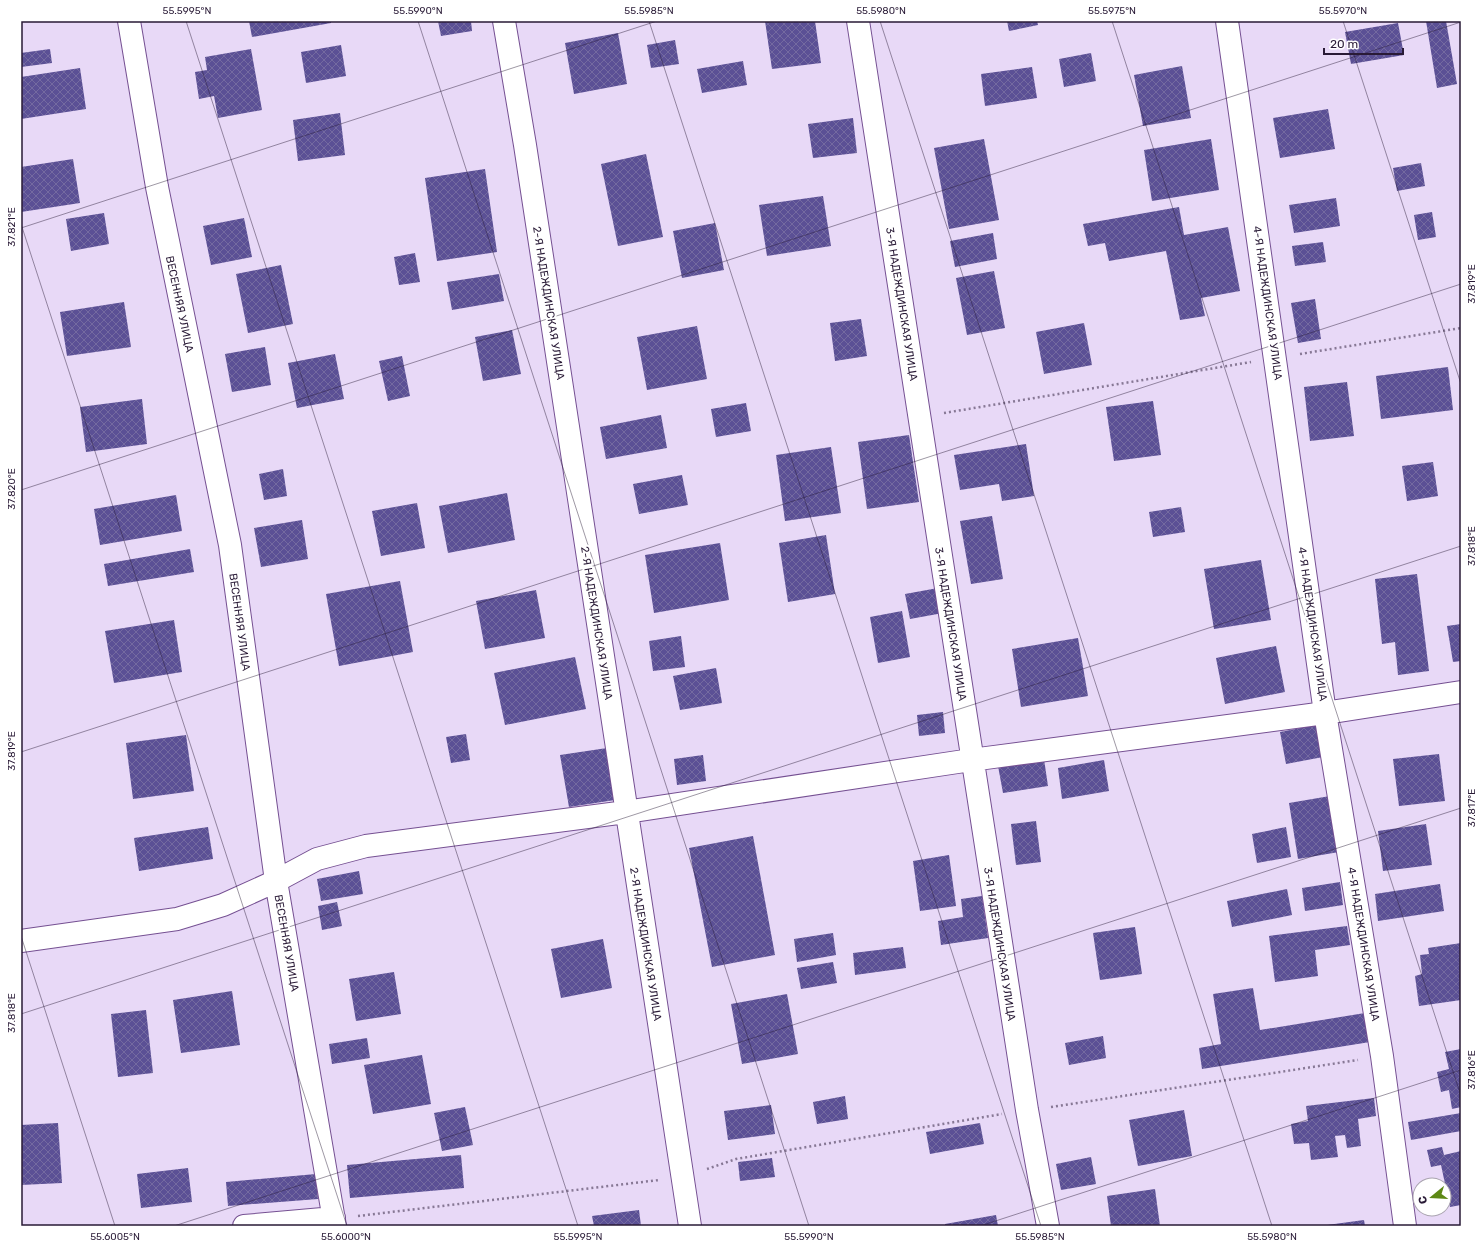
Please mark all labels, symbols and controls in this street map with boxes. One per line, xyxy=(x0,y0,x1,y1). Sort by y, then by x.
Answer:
text: 55.5995°N xyxy=(163,5,211,17)
text: 55.5990°N xyxy=(393,5,443,17)
text: 55.5985°N xyxy=(624,5,674,17)
text: 55.5980°N xyxy=(856,5,906,17)
text: 55.5975°N xyxy=(1088,5,1136,17)
text: 55.5970°N xyxy=(1319,5,1367,17)
scale bar xyxy=(1324,30,1403,56)
text: 20 m xyxy=(1330,37,1358,51)
text: 37.821°E xyxy=(6,207,18,247)
street label: 2-Я НАДЕЖДИНСКАЯ УЛИЦА xyxy=(530,225,567,381)
street label: 4-Я НАДЕЖДИНСКАЯ УЛИЦА xyxy=(1250,225,1285,382)
street label: 3-Я НАДЕЖДИНСКАЯ УЛИЦА xyxy=(883,226,920,382)
street label: ВЕСЕННЯЯ УЛИЦА xyxy=(163,255,196,354)
text: 37.819°E xyxy=(1466,264,1478,304)
text: 37.820°E xyxy=(6,468,18,510)
text: 37.818°E xyxy=(1466,526,1478,566)
street label: 2-Я НАДЕЖДИНСКАЯ УЛИЦА xyxy=(578,545,615,701)
street label: 3-Я НАДЕЖДИНСКАЯ УЛИЦА xyxy=(932,546,969,702)
street label: 4-Я НАДЕЖДИНСКАЯ УЛИЦА xyxy=(1295,546,1330,703)
street label: ВЕСЕННЯЯ УЛИЦА xyxy=(226,572,253,672)
text: 37.819°E xyxy=(6,731,18,771)
text: 37.817°E xyxy=(1466,789,1478,827)
street label: 2-Я НАДЕЖДИНСКАЯ УЛИЦА xyxy=(627,866,664,1022)
street label: 3-Я НАДЕЖДИНСКАЯ УЛИЦА xyxy=(981,866,1018,1022)
street label: 4-Я НАДЕЖДИНСКАЯ УЛИЦА xyxy=(1345,866,1382,1023)
street label: ВЕСЕННЯЯ УЛИЦА xyxy=(272,894,302,993)
text: 37.818°E xyxy=(6,993,18,1033)
text: 37.816°E xyxy=(1466,1050,1478,1090)
north arrow xyxy=(1412,1177,1452,1217)
text: С xyxy=(1416,1194,1430,1206)
text: 55.6005°N xyxy=(90,1231,140,1243)
text: 55.6000°N xyxy=(321,1231,371,1243)
text: 55.5995°N xyxy=(554,1231,602,1243)
text: 55.5990°N xyxy=(784,1231,834,1243)
text: 55.5985°N xyxy=(1015,1231,1065,1243)
text: 55.5980°N xyxy=(1247,1231,1297,1243)

